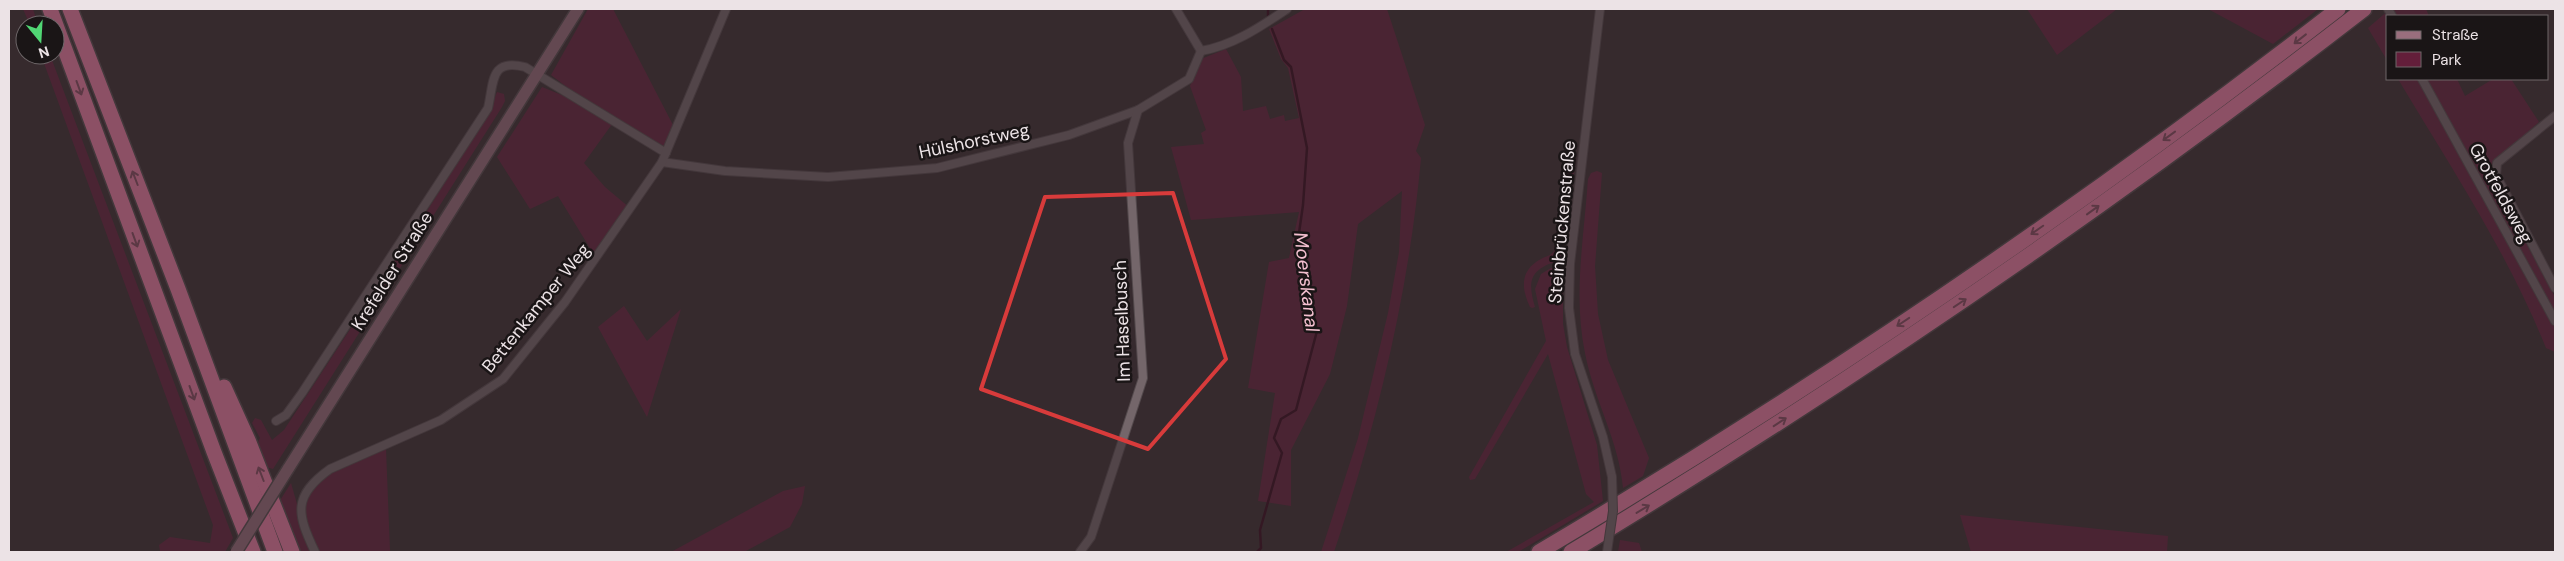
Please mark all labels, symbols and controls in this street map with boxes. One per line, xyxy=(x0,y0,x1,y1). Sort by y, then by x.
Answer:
north arrow xyxy=(15,15,65,65)
legend xyxy=(2386,15,2549,80)
text: Straße xyxy=(2432,25,2479,45)
one-way arrow xyxy=(2294,33,2307,44)
text: N xyxy=(36,42,52,63)
text: Park xyxy=(2432,50,2462,70)
one-way arrow xyxy=(75,80,84,95)
street label: Hülshorstweg xyxy=(916,118,1032,164)
one-way arrow xyxy=(2162,131,2176,141)
street label: Steinbrückenstraße xyxy=(1543,139,1581,305)
street label: Grotfeldsweg xyxy=(2464,139,2538,247)
one-way arrow xyxy=(130,171,140,186)
one-way arrow xyxy=(2085,205,2099,215)
street label: Krefelder Straße xyxy=(346,207,438,335)
one-way arrow xyxy=(2030,225,2044,235)
water label: Moerskanal xyxy=(1288,231,1325,334)
one-way arrow xyxy=(132,233,141,248)
street label: Bettenkamper Weg xyxy=(476,238,596,378)
street label: Im Haselbusch xyxy=(1108,260,1136,382)
one-way arrow xyxy=(1952,298,1966,308)
one-way arrow xyxy=(1896,317,1910,327)
one-way arrow xyxy=(188,385,197,400)
one-way arrow xyxy=(1773,417,1787,427)
one-way arrow xyxy=(256,467,266,482)
one-way arrow xyxy=(1635,503,1649,513)

